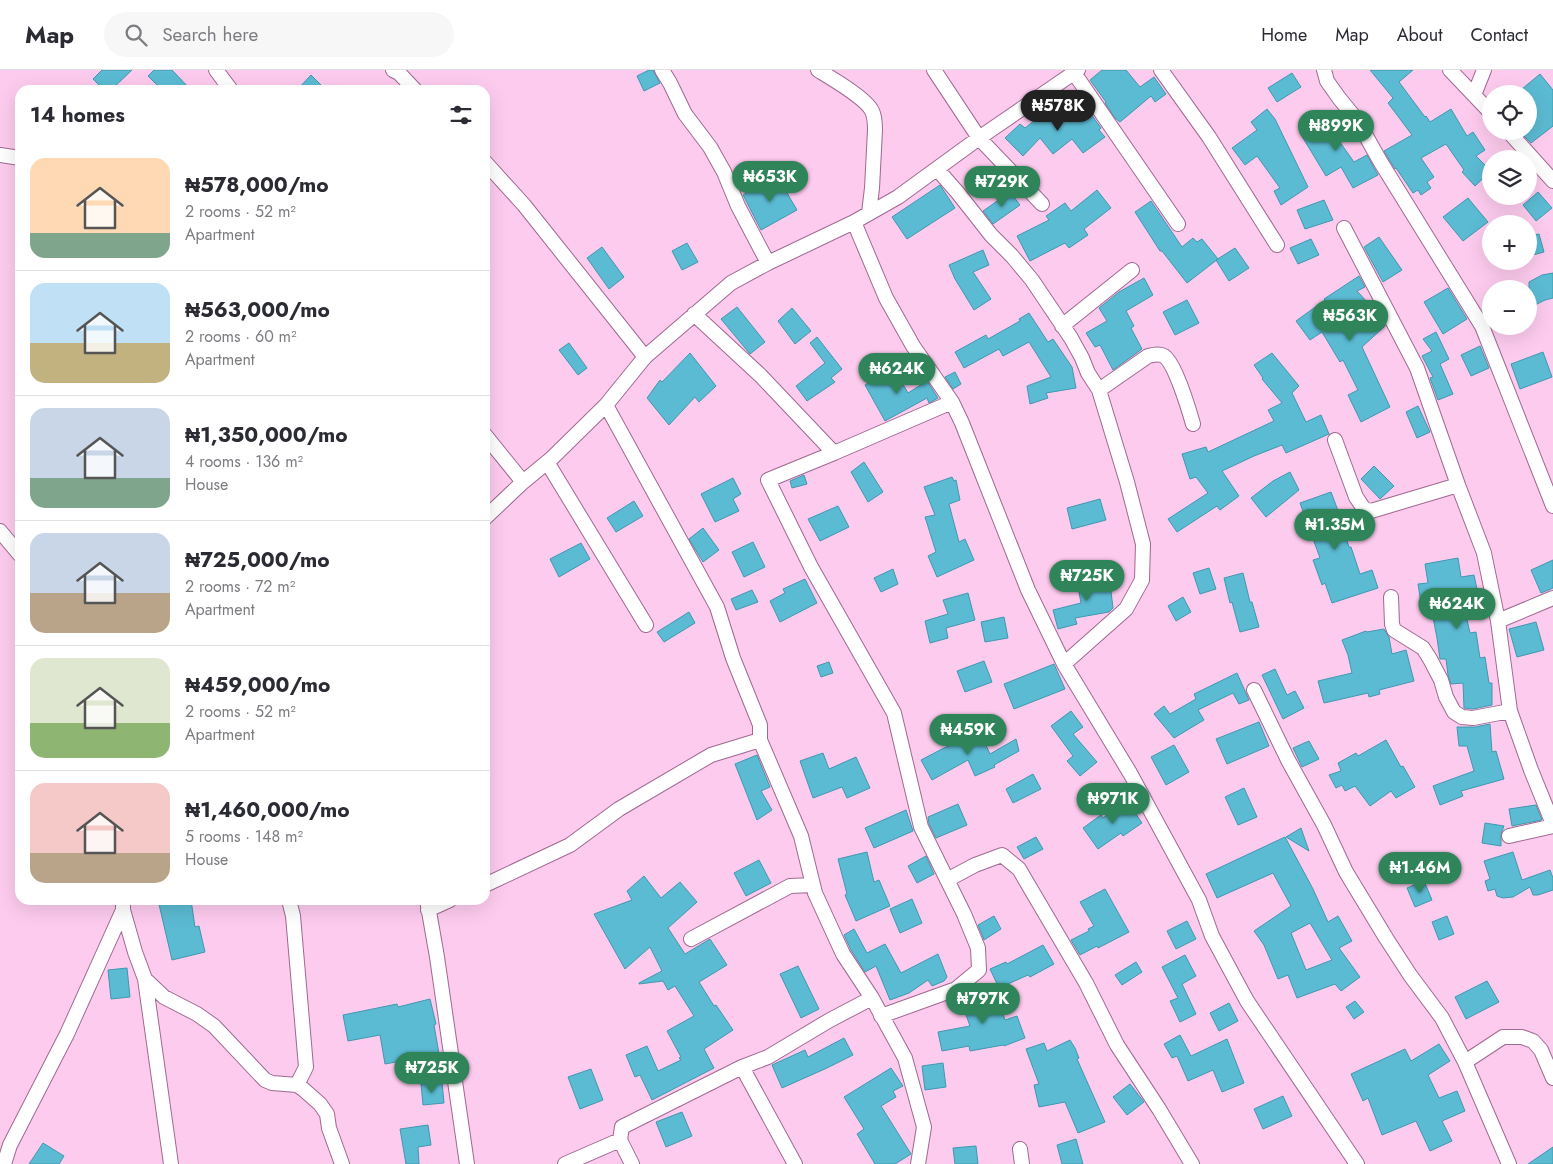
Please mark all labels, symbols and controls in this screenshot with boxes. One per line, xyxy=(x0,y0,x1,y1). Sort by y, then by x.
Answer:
search box xyxy=(104,12,454,57)
text: Map xyxy=(25,17,74,52)
icon: search xyxy=(122,21,150,49)
text: Search here xyxy=(162,21,258,48)
text: Home xyxy=(1261,22,1307,48)
text: Map xyxy=(1335,22,1369,48)
text: About xyxy=(1397,22,1442,48)
text: Contact xyxy=(1470,22,1528,48)
map controls xyxy=(1482,85,1537,335)
button: locate xyxy=(1482,85,1537,140)
pin: ₦578K xyxy=(1023,90,1093,132)
text: ₦578K xyxy=(1032,94,1084,117)
text: 14 homes xyxy=(30,100,125,130)
icon: filters xyxy=(447,101,475,129)
pin: ₦899K xyxy=(1301,109,1371,152)
text: ₦899K xyxy=(1309,114,1363,137)
button: layers xyxy=(1482,150,1537,205)
pin: ₦653K xyxy=(735,160,805,203)
text: ₦653K xyxy=(743,165,797,188)
pin: ₦729K xyxy=(967,166,1037,208)
text: ₦578,000/mo xyxy=(185,170,329,200)
text: ₦729K xyxy=(975,170,1029,193)
icon: home xyxy=(70,178,130,238)
text: 2 rooms · 52 m² xyxy=(185,200,296,223)
button: + xyxy=(1482,215,1537,270)
text: Apartment xyxy=(185,223,255,246)
button: − xyxy=(1482,280,1537,335)
text: ₦563,000/mo xyxy=(185,295,330,325)
pin: ₦563K xyxy=(1315,300,1385,342)
icon: home xyxy=(70,303,130,363)
text: ₦563K xyxy=(1323,304,1377,327)
text: 2 rooms · 60 m² xyxy=(185,325,297,348)
text: Apartment xyxy=(185,348,255,371)
pin: ₦624K xyxy=(862,352,932,395)
text: ₦624K xyxy=(869,357,925,380)
text: ₦1,350,000/mo xyxy=(185,420,348,450)
icon: home xyxy=(70,428,130,488)
text: 4 rooms · 136 m² xyxy=(185,450,303,473)
text: House xyxy=(185,473,228,496)
pin: ₦1.35M xyxy=(1294,508,1376,551)
text: ₦1.35M xyxy=(1305,513,1365,536)
text: ₦725,000/mo xyxy=(185,545,330,575)
icon: home xyxy=(70,553,130,613)
pin: ₦725K xyxy=(1052,560,1122,602)
text: ₦725K xyxy=(1060,564,1114,587)
text: 2 rooms · 72 m² xyxy=(185,575,295,598)
pin: ₦624K xyxy=(1422,588,1492,630)
text: ₦624K xyxy=(1429,592,1485,615)
text: Apartment xyxy=(185,598,255,621)
text: ₦459,000/mo xyxy=(185,670,330,700)
icon: home xyxy=(70,678,130,738)
text: 2 rooms · 52 m² xyxy=(185,700,296,723)
pin: ₦459K xyxy=(933,714,1003,756)
text: ₦459K xyxy=(941,718,995,741)
text: Apartment xyxy=(185,723,255,746)
pin: ₦971K xyxy=(1078,782,1148,825)
text: ₦971K xyxy=(1088,787,1138,810)
text: ₦1,460,000/mo xyxy=(185,795,350,825)
icon: home xyxy=(70,803,130,863)
text: 5 rooms · 148 m² xyxy=(185,825,303,848)
text: House xyxy=(185,848,228,871)
pin: ₦1.46M xyxy=(1379,852,1461,894)
text: ₦1.46M xyxy=(1390,856,1450,879)
pin: ₦797K xyxy=(948,982,1018,1025)
text: ₦797K xyxy=(957,987,1009,1010)
pin: ₦725K xyxy=(397,1052,467,1094)
text: ₦725K xyxy=(405,1056,459,1079)

